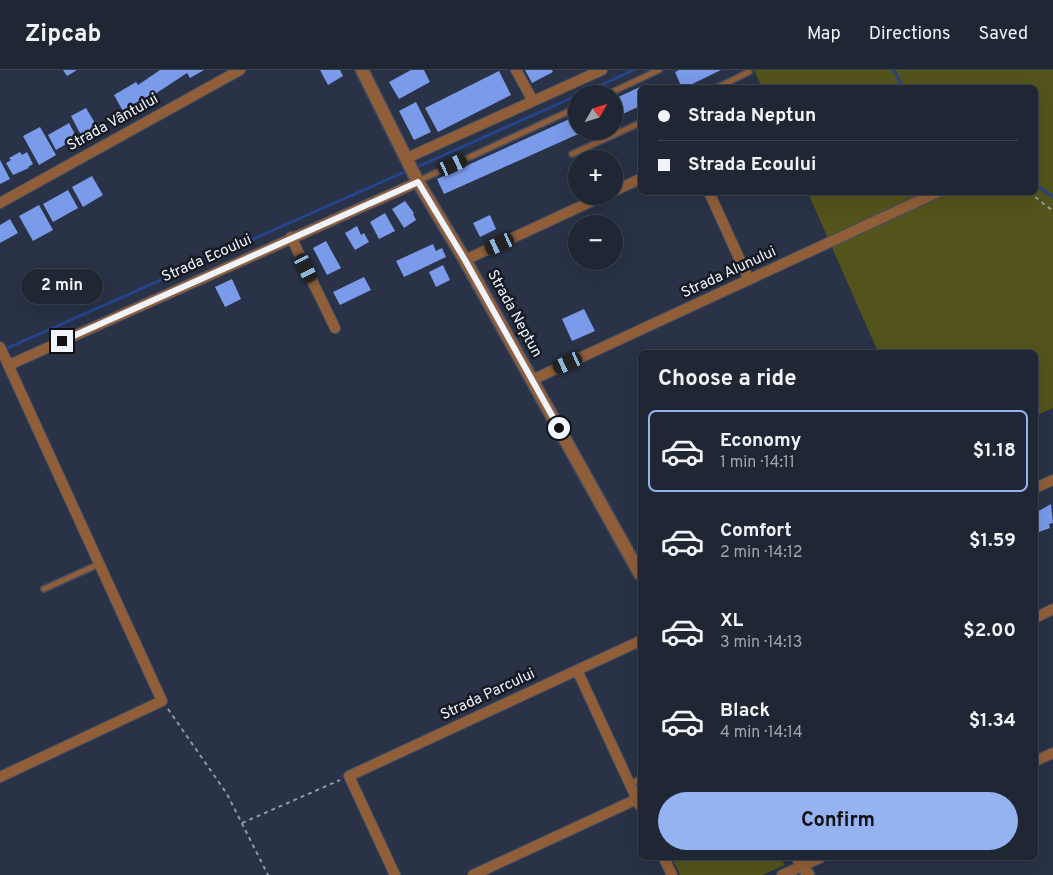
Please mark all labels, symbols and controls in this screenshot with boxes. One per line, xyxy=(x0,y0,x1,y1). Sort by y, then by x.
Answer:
text: Zipcab xyxy=(25,20,101,50)
text: Map xyxy=(807,23,841,46)
text: Directions xyxy=(869,23,951,46)
text: Saved xyxy=(979,23,1028,46)
north arrow xyxy=(568,85,622,140)
map controls xyxy=(568,85,623,270)
street label: Strada Vântului xyxy=(64,90,162,156)
text: Strada Neptun xyxy=(688,104,816,128)
button: + xyxy=(568,150,623,205)
car xyxy=(436,152,469,178)
text: Strada Ecoului xyxy=(688,153,816,177)
button: − xyxy=(568,215,623,270)
street label: Strada Ecoului xyxy=(159,231,255,287)
car xyxy=(483,231,516,257)
street label: Strada Alunului xyxy=(679,243,779,303)
car xyxy=(292,251,319,285)
street label: Strada Neptun xyxy=(482,267,546,361)
callout: 2 min xyxy=(21,268,103,304)
text: 2 min xyxy=(41,276,83,296)
route end xyxy=(51,330,73,352)
car xyxy=(551,350,584,376)
text: Choose a ride xyxy=(658,366,796,393)
route start xyxy=(548,417,570,439)
icon: car xyxy=(660,429,705,474)
text: Economy xyxy=(720,429,801,453)
text: $1.18 xyxy=(973,439,1016,463)
text: 1 min · 14:11 xyxy=(720,453,795,473)
icon: car xyxy=(660,519,705,564)
text: Comfort xyxy=(720,519,792,543)
text: $1.59 xyxy=(969,529,1016,553)
text: 2 min · 14:12 xyxy=(720,543,803,563)
icon: car xyxy=(660,609,705,654)
text: XL xyxy=(720,609,743,633)
text: $2.00 xyxy=(963,619,1016,643)
text: 3 min · 14:13 xyxy=(720,633,802,653)
street label: Strada Parcului xyxy=(438,665,538,725)
icon: car xyxy=(660,699,705,744)
text: Black xyxy=(720,699,770,723)
text: $1.34 xyxy=(969,709,1016,733)
text: 4 min · 14:14 xyxy=(720,723,803,743)
button: Confirm xyxy=(658,792,1018,850)

